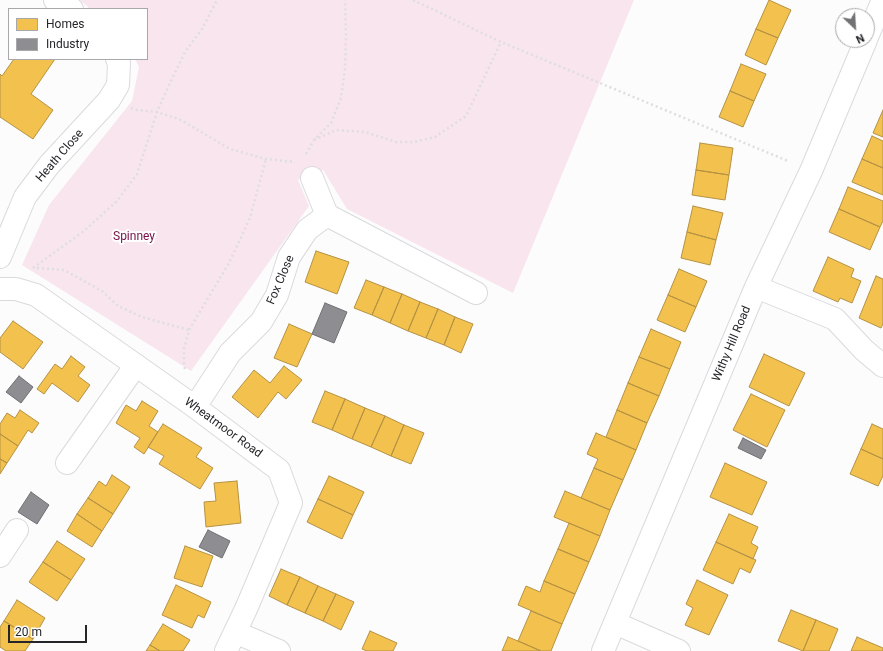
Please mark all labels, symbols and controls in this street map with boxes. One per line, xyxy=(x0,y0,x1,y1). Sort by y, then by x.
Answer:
legend xyxy=(8,8,148,60)
north arrow xyxy=(835,8,875,48)
text: Homes xyxy=(46,17,84,31)
text: N xyxy=(854,31,866,46)
text: Industry xyxy=(46,37,89,51)
street label: Heath Close xyxy=(33,127,87,185)
park label: Spinney xyxy=(113,230,155,244)
street label: Fox Close xyxy=(264,253,298,307)
street label: Withy Hill Road xyxy=(710,304,754,384)
street label: Wheatmoor Road xyxy=(181,395,265,461)
scale bar xyxy=(10,617,89,643)
text: 20 m xyxy=(15,625,42,639)

